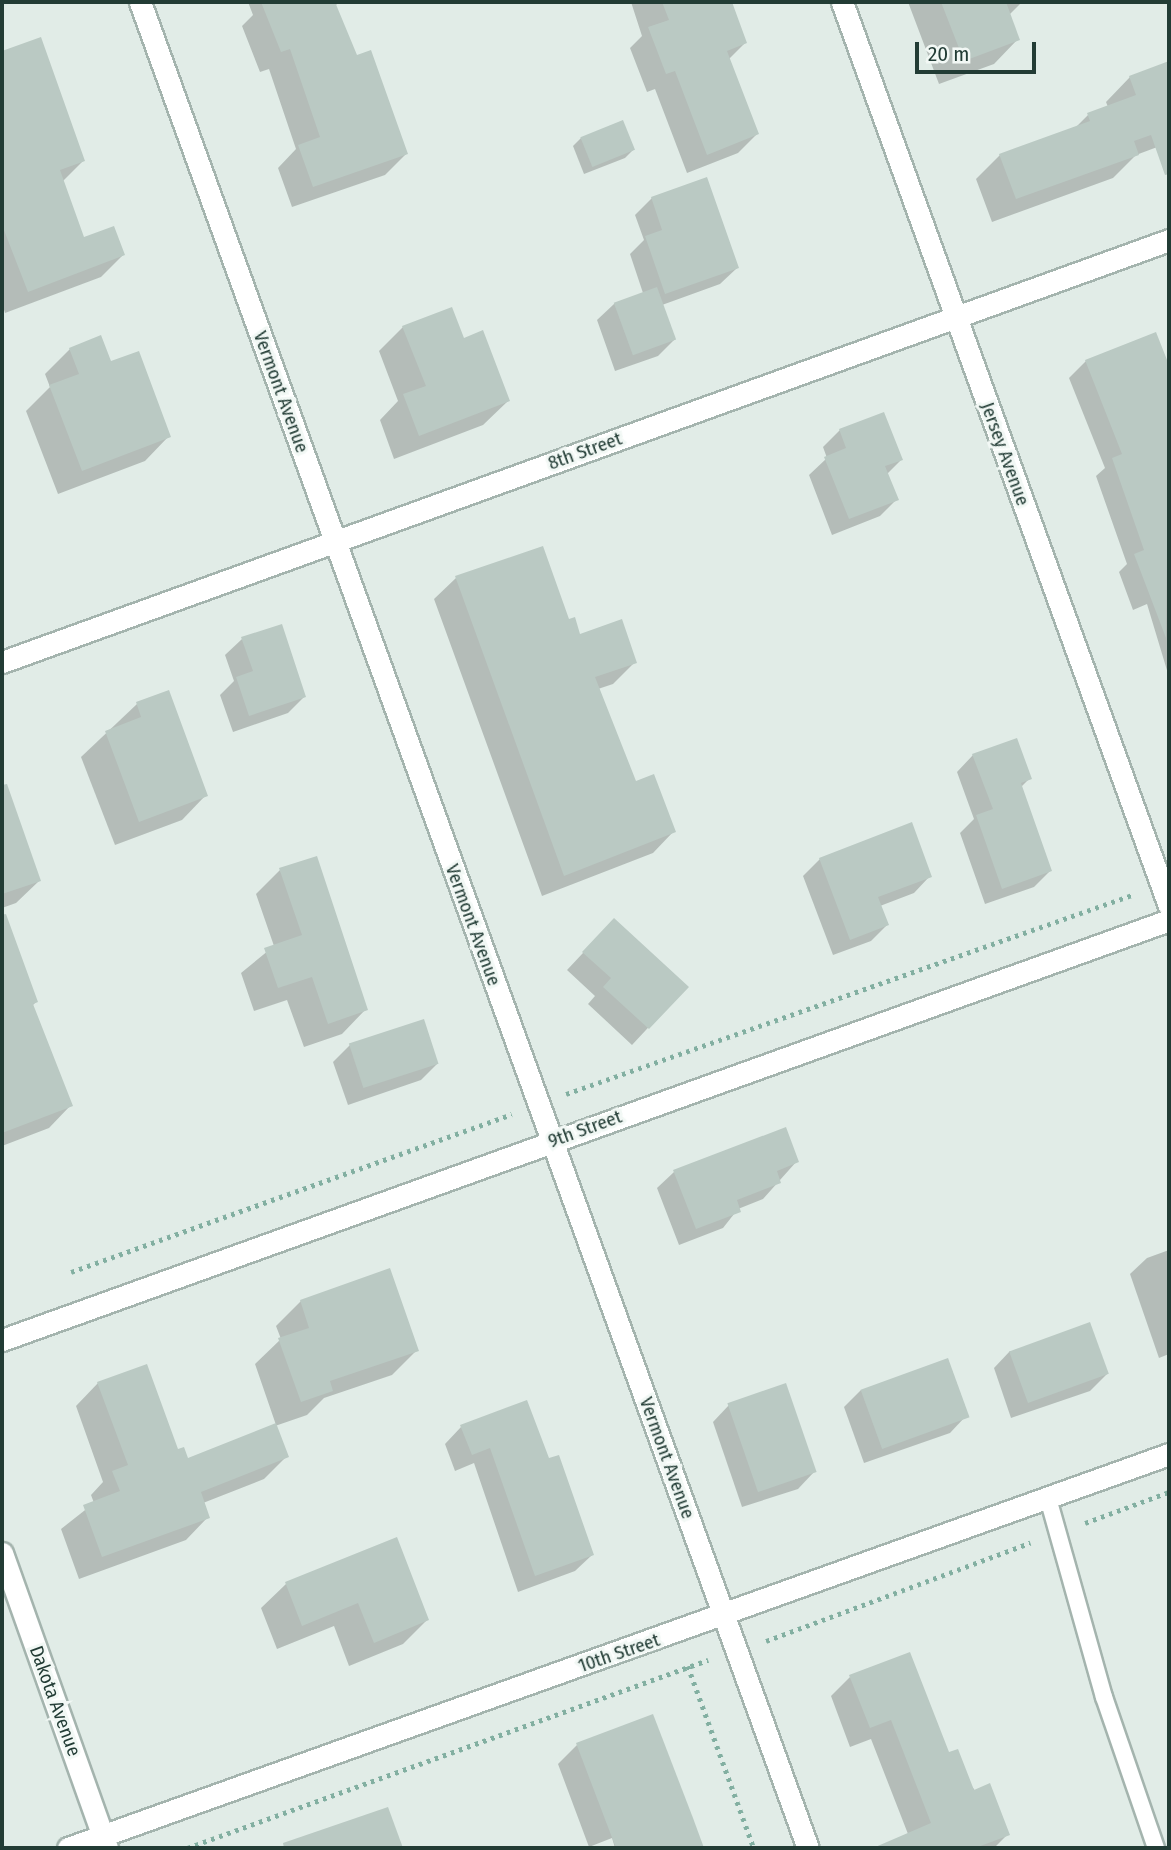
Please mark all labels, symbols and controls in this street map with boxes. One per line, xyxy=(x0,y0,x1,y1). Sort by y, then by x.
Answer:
scale bar xyxy=(919,28,1040,72)
text: 20 m xyxy=(928,41,969,67)
street label: Vermont Avenue xyxy=(248,328,314,456)
street label: Jersey Avenue xyxy=(976,399,1034,509)
street label: 8th Street xyxy=(545,427,625,475)
street label: Vermont Avenue xyxy=(440,861,506,989)
street label: 9th Street xyxy=(545,1105,625,1153)
street label: Vermont Avenue xyxy=(634,1394,700,1522)
street label: 10th Street xyxy=(575,1628,663,1678)
street label: Dakota Avenue xyxy=(24,1643,86,1759)

